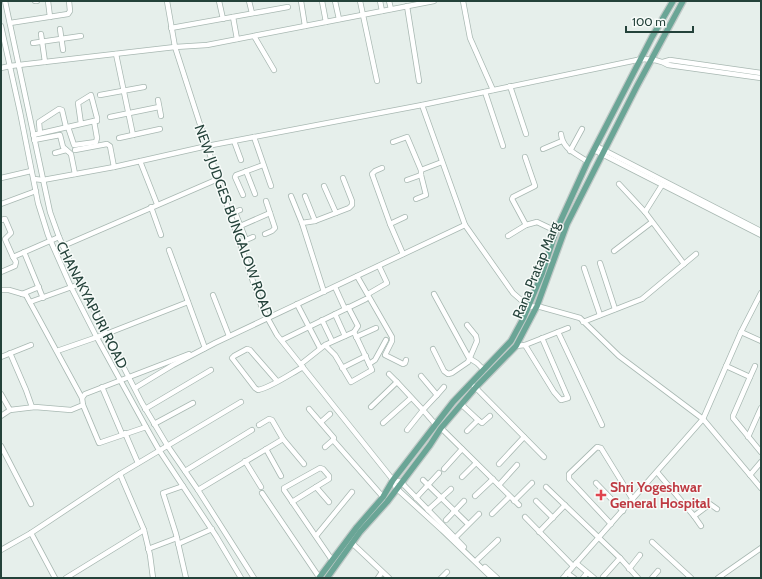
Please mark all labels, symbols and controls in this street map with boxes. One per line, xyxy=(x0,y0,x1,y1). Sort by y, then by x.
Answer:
scale bar xyxy=(626,8,693,34)
text: 100 m xyxy=(632,14,666,29)
street label: NEW JUDGES BUNGALOW ROAD xyxy=(191,122,277,320)
street label: Rana Pratap Marg xyxy=(508,218,564,321)
street label: CHANAKYAPURI ROAD xyxy=(52,238,132,372)
place label: Shri Yogeshwar General Hospital xyxy=(610,478,711,512)
marker: Shri Yogeshwar General Hospital xyxy=(595,489,607,501)

